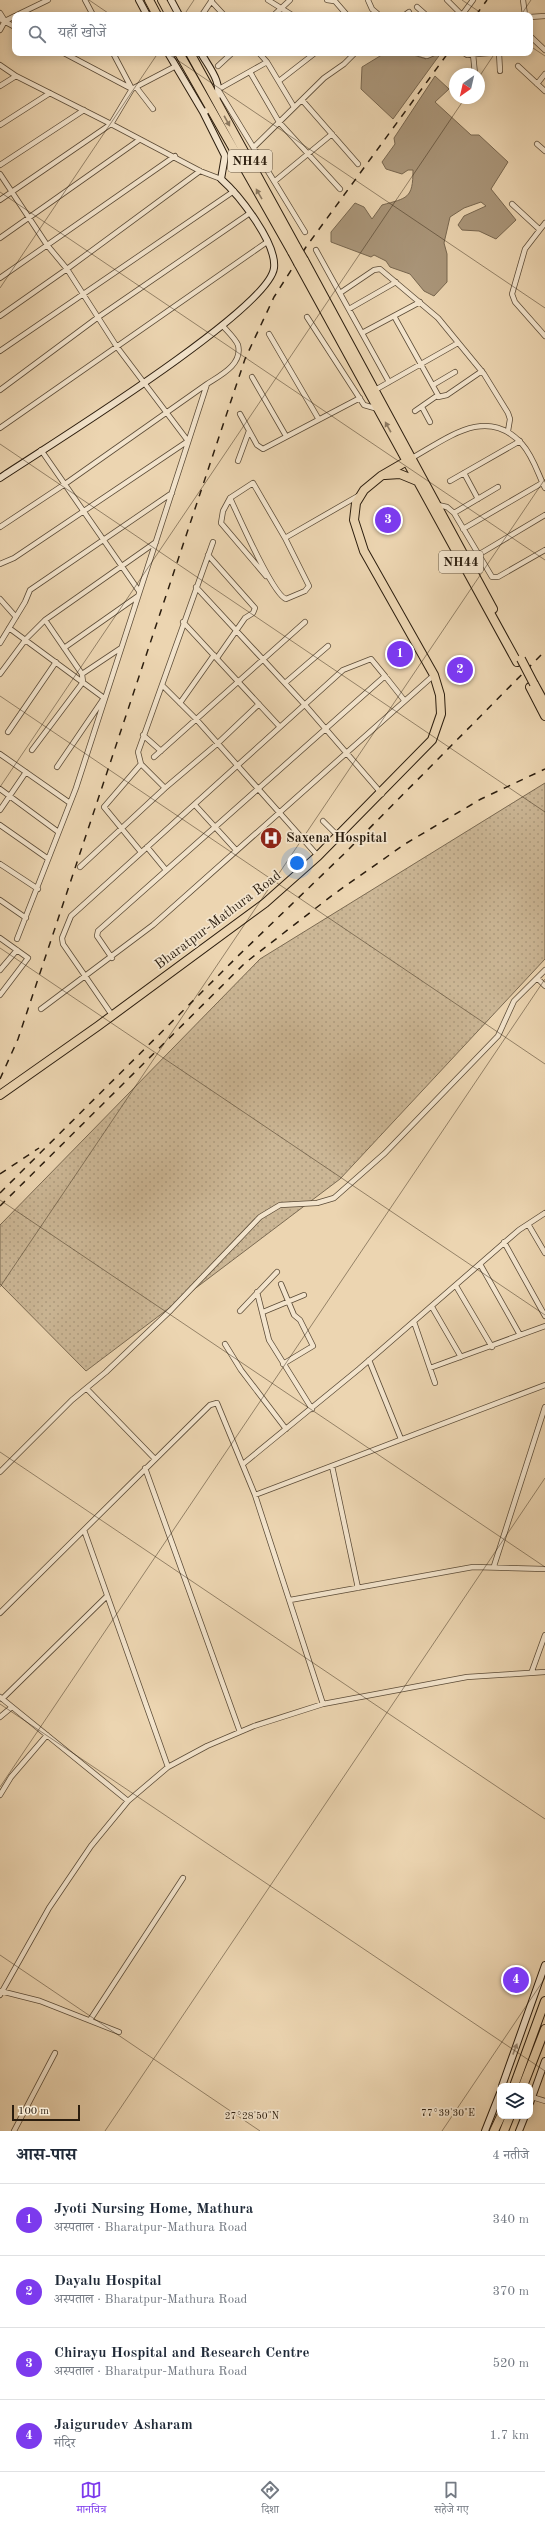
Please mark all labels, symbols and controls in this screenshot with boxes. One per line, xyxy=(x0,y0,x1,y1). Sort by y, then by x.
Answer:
search box xyxy=(12,12,533,56)
icon: search xyxy=(26,23,48,45)
text: यहाँ खोजें xyxy=(58,26,106,41)
north arrow xyxy=(449,68,485,104)
one-way arrow xyxy=(224,115,231,127)
road number: NH44 xyxy=(228,150,272,172)
one-way arrow xyxy=(256,188,263,200)
one-way arrow xyxy=(384,422,391,433)
pin: 3 xyxy=(375,505,401,535)
road number: NH44 xyxy=(439,551,483,573)
pin: 1 xyxy=(387,639,413,669)
pin: 2 xyxy=(447,655,473,685)
hospital icon: Saxena Hospital xyxy=(258,825,284,851)
place label: Saxena Hospital xyxy=(286,831,387,845)
your location xyxy=(287,853,307,873)
street label: Bharatpur-Mathura Road xyxy=(152,868,284,972)
pin: 4 xyxy=(503,1965,529,1995)
one-way arrow xyxy=(513,2043,519,2055)
map controls xyxy=(497,2083,533,2119)
button: layers xyxy=(497,2083,533,2119)
scale bar xyxy=(12,2103,80,2122)
text: 100 m xyxy=(18,2106,49,2117)
text: 77°39'30"E xyxy=(421,2108,475,2118)
text: 27°28'50"N xyxy=(225,2111,280,2121)
text: आस-पास xyxy=(16,2147,76,2164)
text: 4 नतीजे xyxy=(492,2149,529,2162)
text: Jyoti Nursing Home, Mathura xyxy=(54,2202,253,2217)
text: 1 xyxy=(25,2213,33,2226)
text: 340 m xyxy=(492,2213,529,2226)
text: अस्पताल · Bharatpur-Mathura Road xyxy=(54,2221,247,2234)
text: Dayalu Hospital xyxy=(54,2274,162,2289)
text: 2 xyxy=(25,2285,33,2298)
text: 370 m xyxy=(492,2285,529,2298)
text: अस्पताल · Bharatpur-Mathura Road xyxy=(54,2293,247,2306)
text: Chirayu Hospital and Research Centre xyxy=(54,2346,310,2361)
text: 3 xyxy=(25,2357,33,2370)
text: 520 m xyxy=(492,2357,529,2370)
text: अस्पताल · Bharatpur-Mathura Road xyxy=(54,2365,247,2378)
text: Jaigurudev Asharam xyxy=(54,2418,193,2433)
text: 4 xyxy=(25,2429,33,2442)
text: 1.7 km xyxy=(490,2429,529,2442)
text: मंदिर xyxy=(54,2437,75,2450)
tab: मानचित्र xyxy=(76,2479,106,2520)
tab: दिशा xyxy=(259,2479,281,2520)
tab: सहेजे गए xyxy=(434,2479,469,2520)

